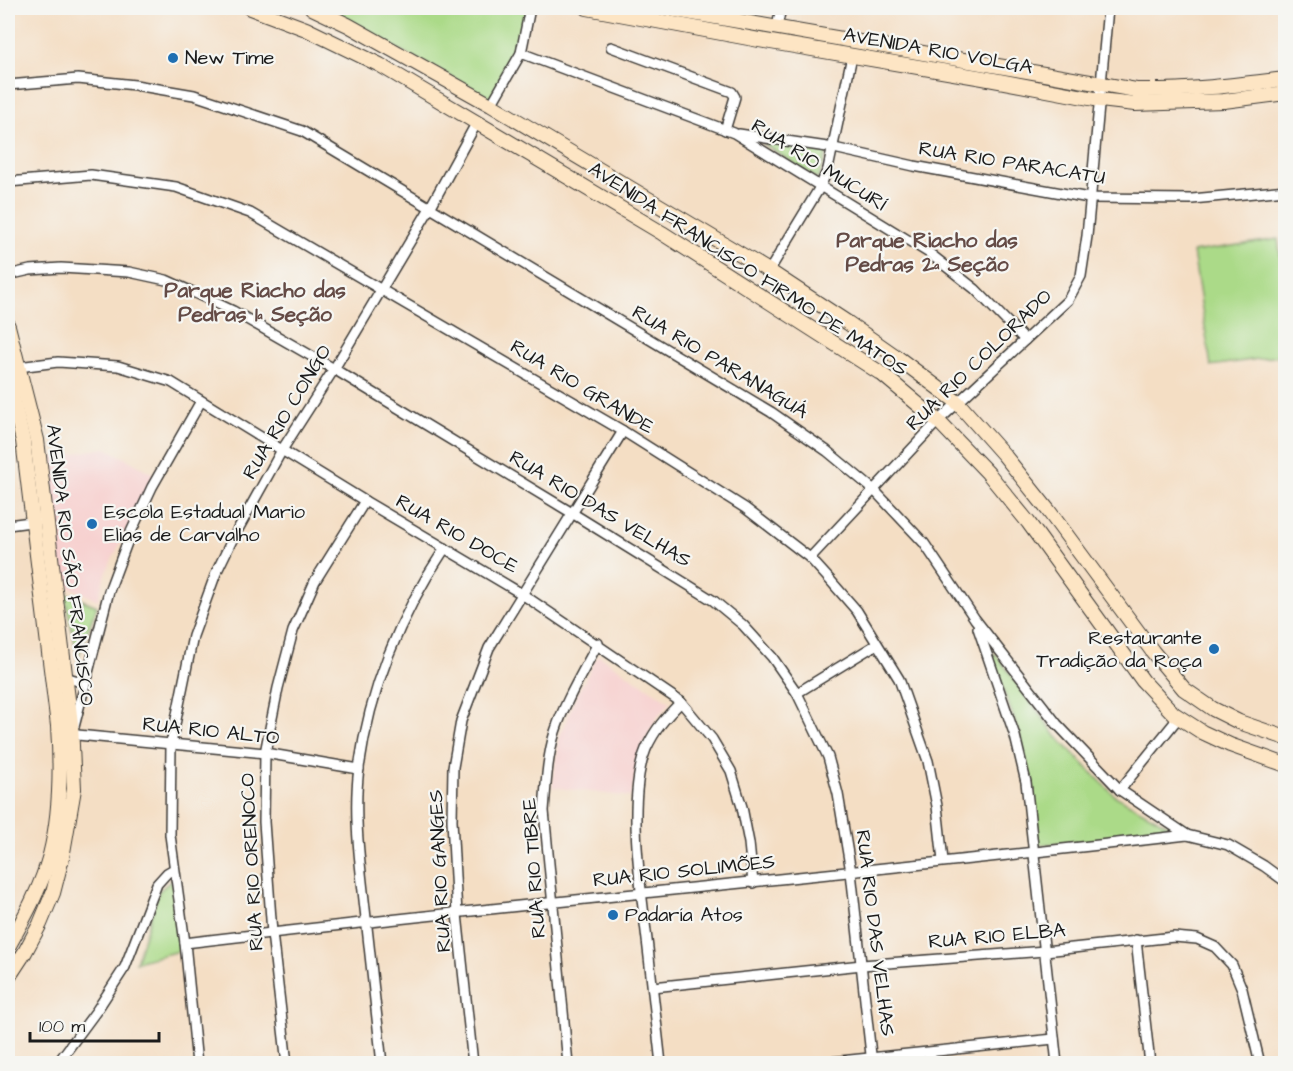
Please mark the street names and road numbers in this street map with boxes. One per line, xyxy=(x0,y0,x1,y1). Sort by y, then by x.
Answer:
street label: AVENIDA RIO VOLGA xyxy=(841,21,1035,81)
street label: RUA RIO MUCURÍ xyxy=(746,112,892,218)
street label: RUA RIO PARACATU xyxy=(917,134,1107,192)
street label: AVENIDA FRANCISCO FIRMO DE MATOS xyxy=(583,155,913,383)
street label: RUA RIO COLORADO xyxy=(900,283,1058,437)
street label: RUA RIO PARANAGUÁ xyxy=(627,298,813,426)
street label: RUA RIO GRANDE xyxy=(505,333,659,441)
street label: RUA RIO CONGO xyxy=(236,339,338,485)
street label: AVENIDA RIO SÃO FRANCISCO xyxy=(39,423,101,707)
street label: RUA RIO DAS VELHAS xyxy=(504,444,696,575)
street label: RUA RIO DOCE xyxy=(391,488,524,581)
street label: RUA RIO ALTO xyxy=(141,710,281,752)
street label: RUA RIO ORENOCO xyxy=(233,772,271,952)
street label: RUA RIO GANGES xyxy=(422,789,458,953)
street label: RUA RIO TIBRE xyxy=(515,797,553,939)
street label: RUA RIO DAS VELHAS xyxy=(848,828,902,1038)
street label: RUA RIO SOLIMÕES xyxy=(592,848,776,894)
street label: RUA RIO ELBA xyxy=(927,916,1067,956)

